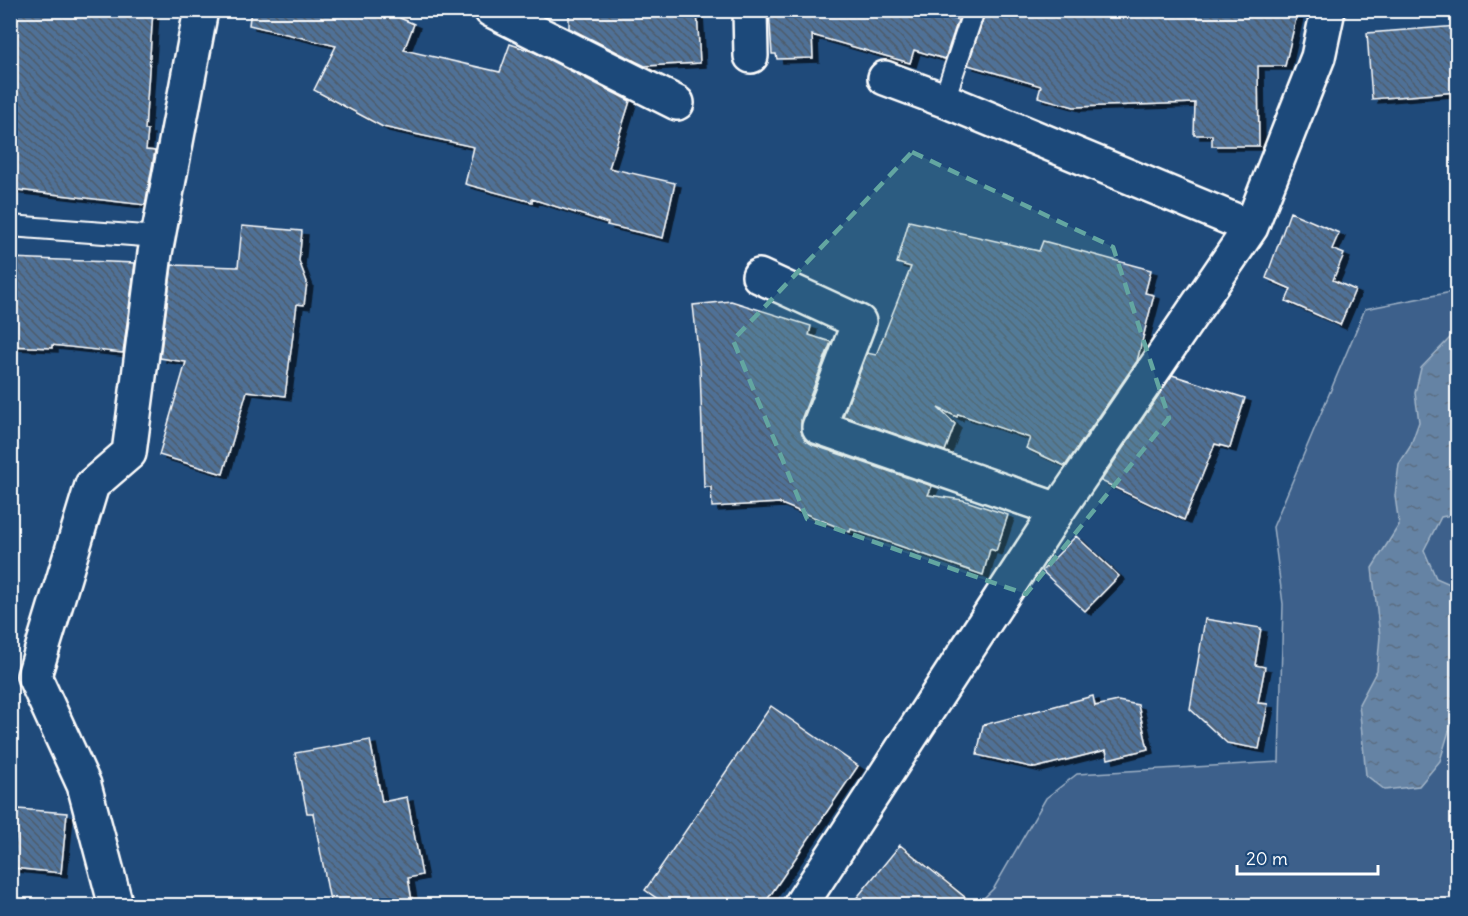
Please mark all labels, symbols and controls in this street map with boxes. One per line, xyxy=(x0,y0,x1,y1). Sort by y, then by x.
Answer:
scale bar xyxy=(1237,838,1378,876)
text: 20 m xyxy=(1246,847,1288,870)

